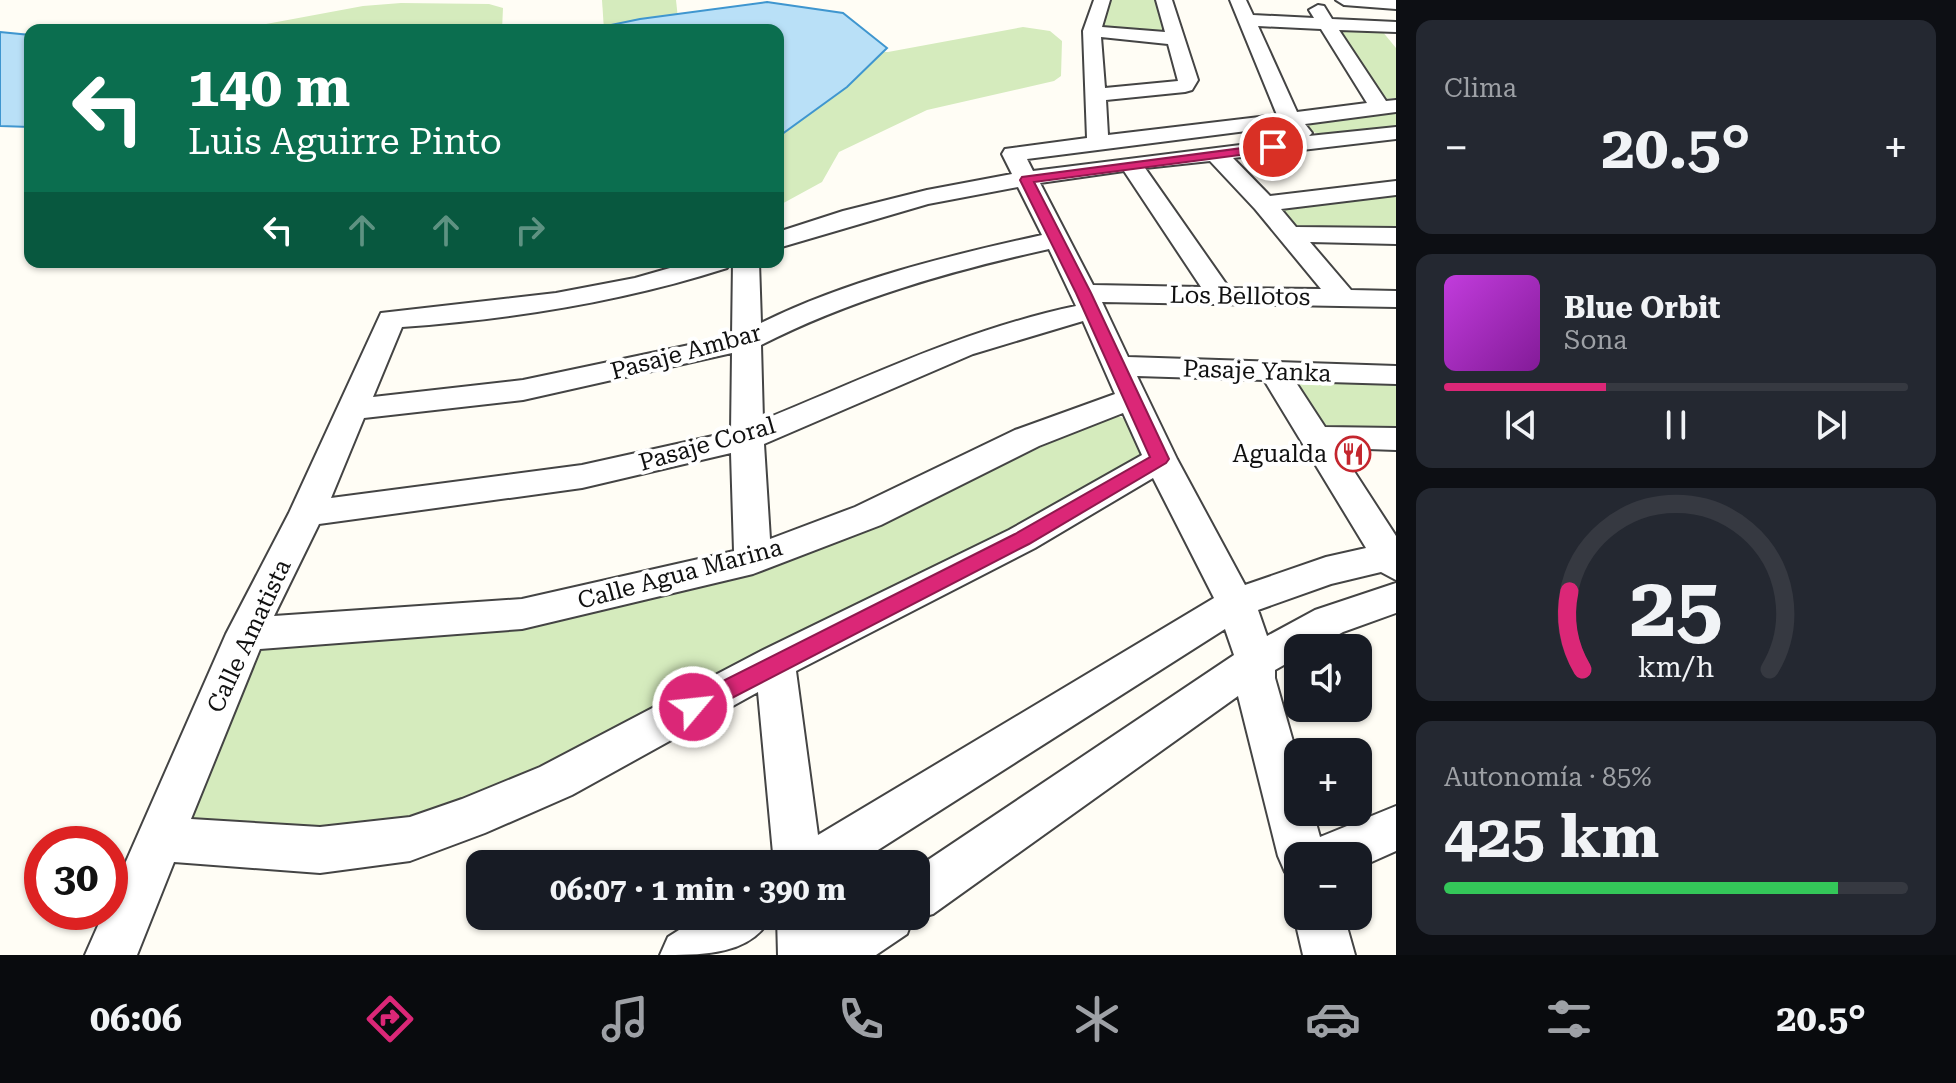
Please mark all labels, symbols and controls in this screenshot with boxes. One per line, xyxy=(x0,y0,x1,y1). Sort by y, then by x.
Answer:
text: 140 m xyxy=(188,54,350,120)
icon: left xyxy=(56,56,160,160)
text: Clima xyxy=(1444,73,1517,103)
text: 20.5° xyxy=(1601,112,1751,183)
pin xyxy=(1239,113,1307,181)
text: Luis Aguirre Pinto xyxy=(188,121,502,163)
text: − xyxy=(1444,122,1469,174)
text: + xyxy=(1883,122,1908,174)
icon: arrive xyxy=(1251,125,1295,169)
icon: left xyxy=(256,208,300,252)
icon: ahead xyxy=(340,208,384,252)
icon: ahead xyxy=(424,208,468,252)
icon: right xyxy=(508,208,552,252)
street label: Los Bellotos xyxy=(1169,281,1311,311)
text: Blue Orbit xyxy=(1564,290,1720,325)
street label: Pasaje Ambar xyxy=(608,318,765,386)
text: Sona xyxy=(1564,325,1627,355)
street label: Pasaje Yanka xyxy=(1182,354,1332,388)
icon: previous xyxy=(1499,403,1543,447)
icon: pause xyxy=(1654,403,1698,447)
icon: next xyxy=(1809,403,1853,447)
street label: Pasaje Coral xyxy=(636,411,778,477)
restaurant icon: Agualda xyxy=(1334,435,1372,473)
place label: Agualda xyxy=(1233,440,1327,468)
street label: Calle Agua Marina xyxy=(575,533,785,615)
street label: Calle Amatista xyxy=(201,555,297,717)
text: 25 xyxy=(1629,559,1723,656)
map controls xyxy=(1284,634,1372,930)
button: sound xyxy=(1284,634,1372,722)
text: km/h xyxy=(1638,651,1714,685)
position arrow xyxy=(651,665,735,749)
button: + xyxy=(1284,738,1372,826)
text: Autonomía · 85% xyxy=(1444,762,1651,792)
text: 425 km xyxy=(1444,801,1659,872)
speed limit sign: 30 xyxy=(24,826,128,930)
button: − xyxy=(1284,842,1372,930)
text: 06:07 · 1 min · 390 m xyxy=(550,872,846,907)
icon: directions xyxy=(362,991,418,1047)
icon: music xyxy=(597,991,653,1047)
icon: phone xyxy=(833,991,889,1047)
icon: climate xyxy=(1069,991,1125,1047)
icon: car xyxy=(1305,991,1361,1047)
icon: filters xyxy=(1541,991,1597,1047)
text: 06:06 xyxy=(90,998,182,1040)
text: 20.5° xyxy=(1776,998,1866,1040)

